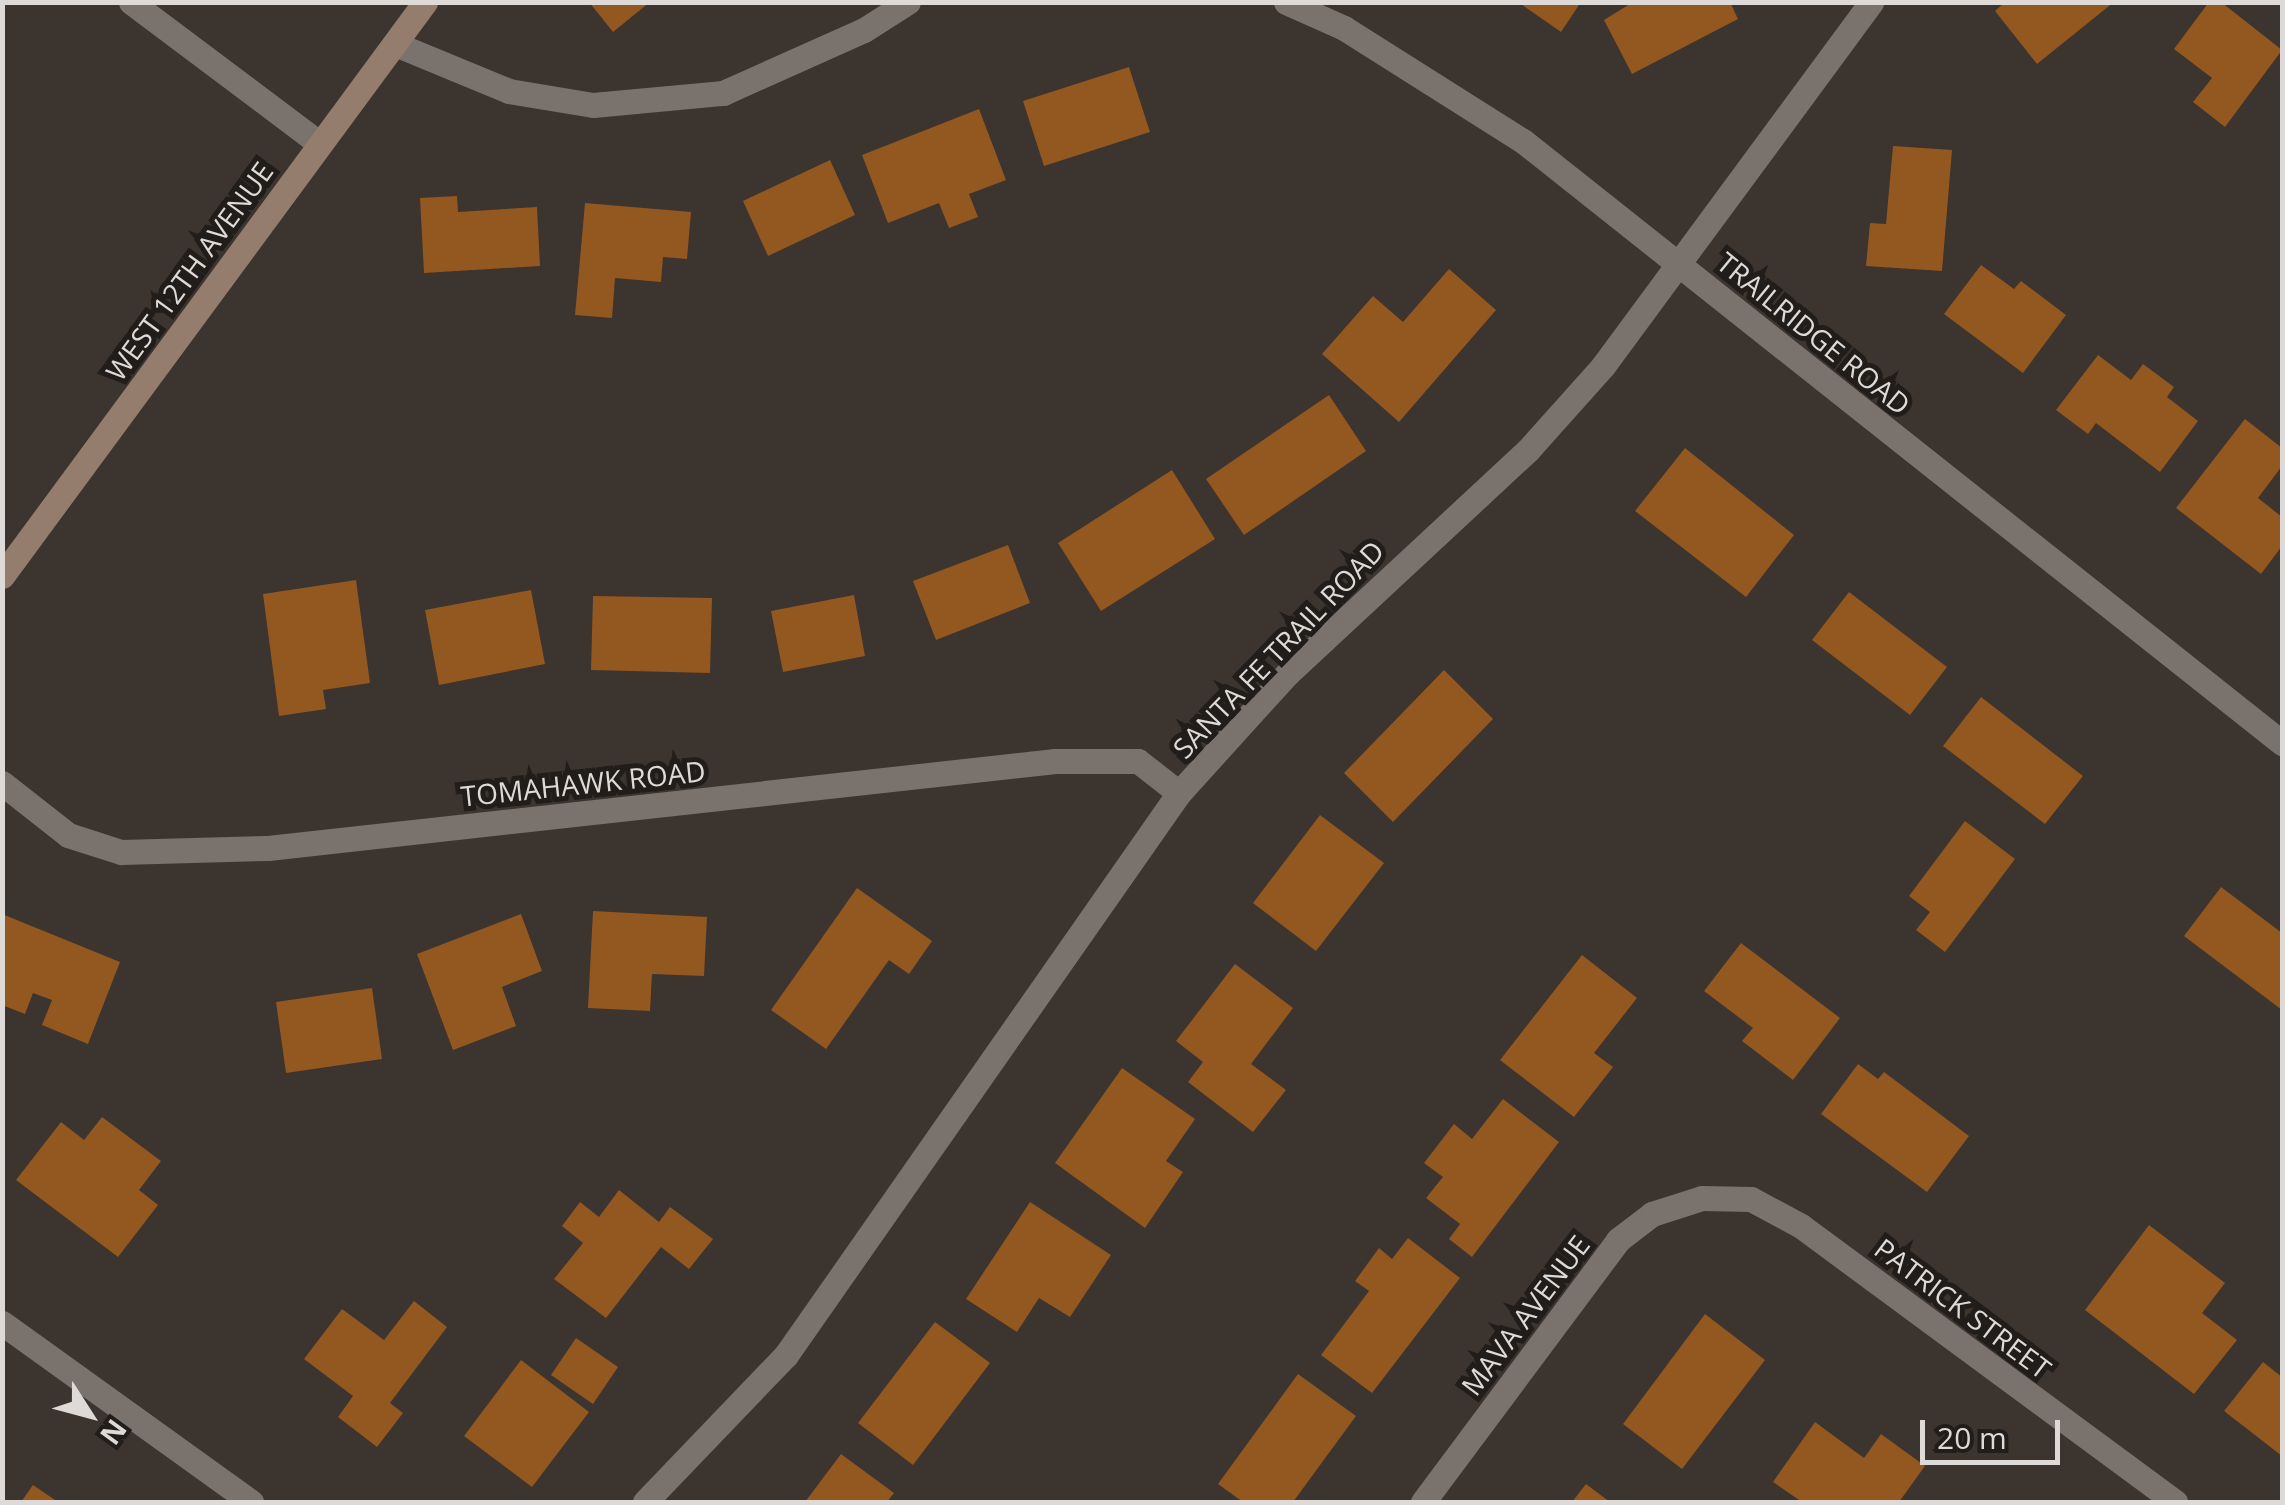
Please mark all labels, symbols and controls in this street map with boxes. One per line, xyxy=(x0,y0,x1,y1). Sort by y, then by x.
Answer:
street label: WEST 12TH AVENUE xyxy=(98,155,280,387)
street label: TRAILRIDGE ROAD xyxy=(1711,245,1917,421)
street label: SANTA FE TRAIL ROAD xyxy=(1166,533,1390,765)
street label: TOMAHAWK ROAD xyxy=(459,753,707,813)
street label: MAVA AVENUE xyxy=(1454,1228,1596,1402)
street label: PATRICK STREET xyxy=(1868,1231,2058,1385)
north arrow xyxy=(40,1365,140,1465)
scale bar xyxy=(1925,1400,2065,1462)
text: N xyxy=(92,1412,136,1453)
text: 20 m xyxy=(1937,1417,2007,1458)

